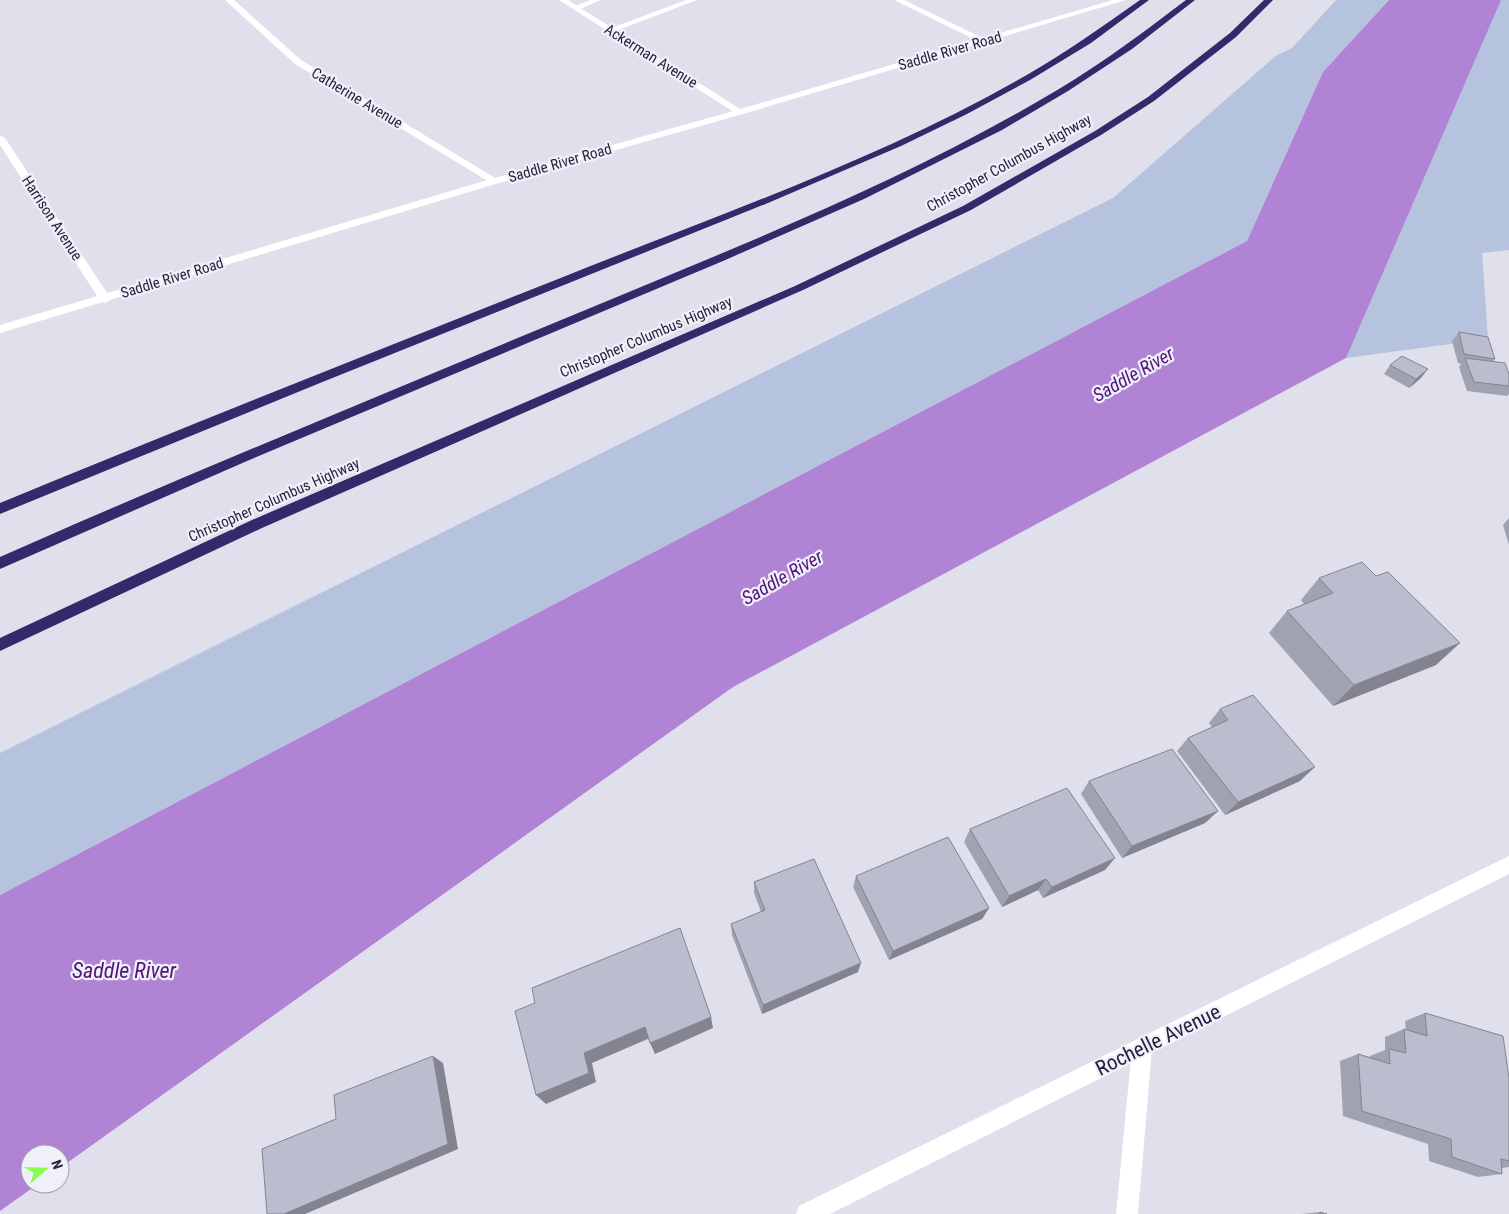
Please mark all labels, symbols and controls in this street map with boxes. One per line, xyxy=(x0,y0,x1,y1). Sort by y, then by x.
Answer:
street label: Ackerman Avenue xyxy=(601,20,701,92)
street label: Saddle River Road xyxy=(896,28,1004,74)
street label: Catherine Avenue xyxy=(308,64,406,132)
street label: Christopher Columbus Highway xyxy=(924,110,1094,216)
street label: Saddle River Road xyxy=(506,140,614,186)
street label: Harrison Avenue xyxy=(18,172,86,264)
street label: Saddle River Road xyxy=(118,254,226,302)
street label: Christopher Columbus Highway xyxy=(557,292,735,382)
water label: Saddle River xyxy=(1089,342,1178,407)
street label: Christopher Columbus Highway xyxy=(186,454,362,546)
water label: Saddle River xyxy=(738,545,827,610)
water label: Saddle River xyxy=(72,958,177,983)
street label: Rochelle Avenue xyxy=(1092,999,1225,1081)
north arrow xyxy=(20,1144,70,1194)
text: N xyxy=(48,1158,66,1171)

